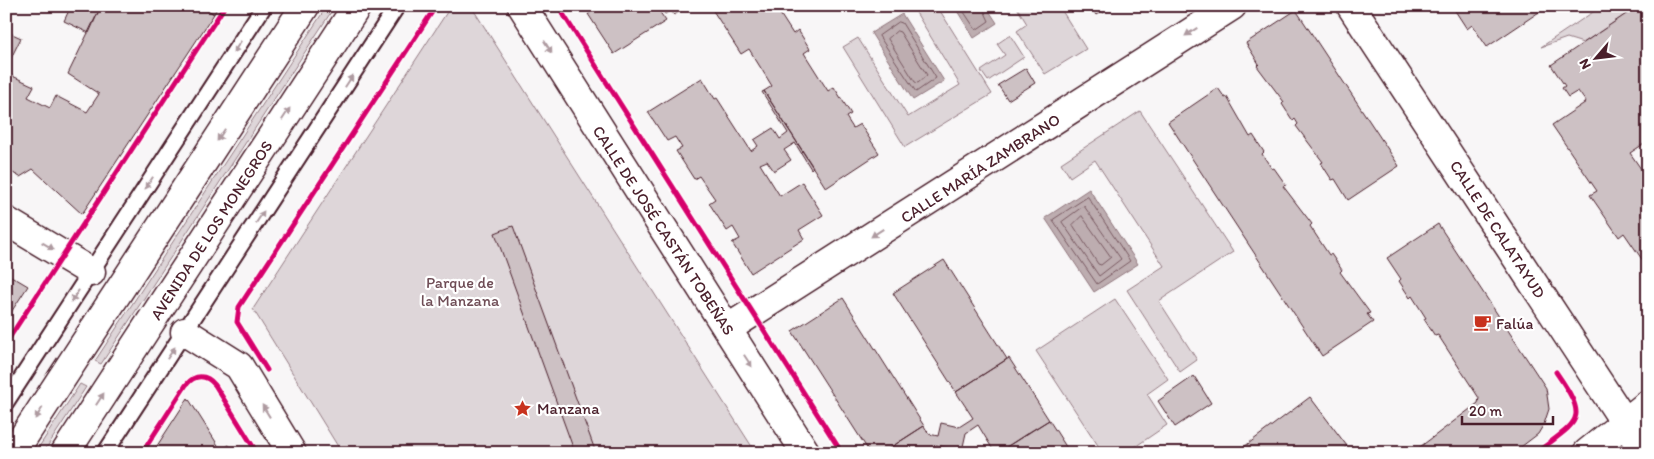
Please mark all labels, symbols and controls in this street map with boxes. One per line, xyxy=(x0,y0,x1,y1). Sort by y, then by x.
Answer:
one-way arrow xyxy=(1184,28,1198,37)
north arrow xyxy=(1572,32,1622,82)
one-way arrow xyxy=(233,40,242,54)
one-way arrow xyxy=(543,41,553,54)
text: N xyxy=(1575,56,1595,72)
one-way arrow xyxy=(344,74,354,87)
one-way arrow xyxy=(282,107,291,121)
street label: CALLE MARÍA ZAMBRANO xyxy=(897,110,1064,227)
street label: CALLE DE JOSÉ CASTÁN TOBEÑAS xyxy=(589,122,739,339)
one-way arrow xyxy=(216,128,226,142)
street label: AVENIDA DE LOS MONEGROS xyxy=(146,137,277,323)
street label: CALLE DE CALATAYUD xyxy=(1446,157,1549,302)
one-way arrow xyxy=(144,176,153,190)
one-way arrow xyxy=(255,210,265,223)
one-way arrow xyxy=(871,228,884,238)
one-way arrow xyxy=(42,242,55,251)
park label: Parque de la Manzana xyxy=(421,273,500,310)
one-way arrow xyxy=(70,290,79,303)
cafe icon: Falúa xyxy=(1472,313,1492,333)
place label: Falúa xyxy=(1496,314,1533,333)
one-way arrow xyxy=(166,346,176,359)
one-way arrow xyxy=(743,355,753,368)
one-way arrow xyxy=(95,392,105,406)
scale bar xyxy=(1462,394,1553,426)
place icon: Manzana xyxy=(513,398,533,418)
place label: Manzana xyxy=(537,399,600,418)
text: 20 m xyxy=(1469,402,1503,420)
one-way arrow xyxy=(262,405,271,418)
one-way arrow xyxy=(35,406,44,420)

